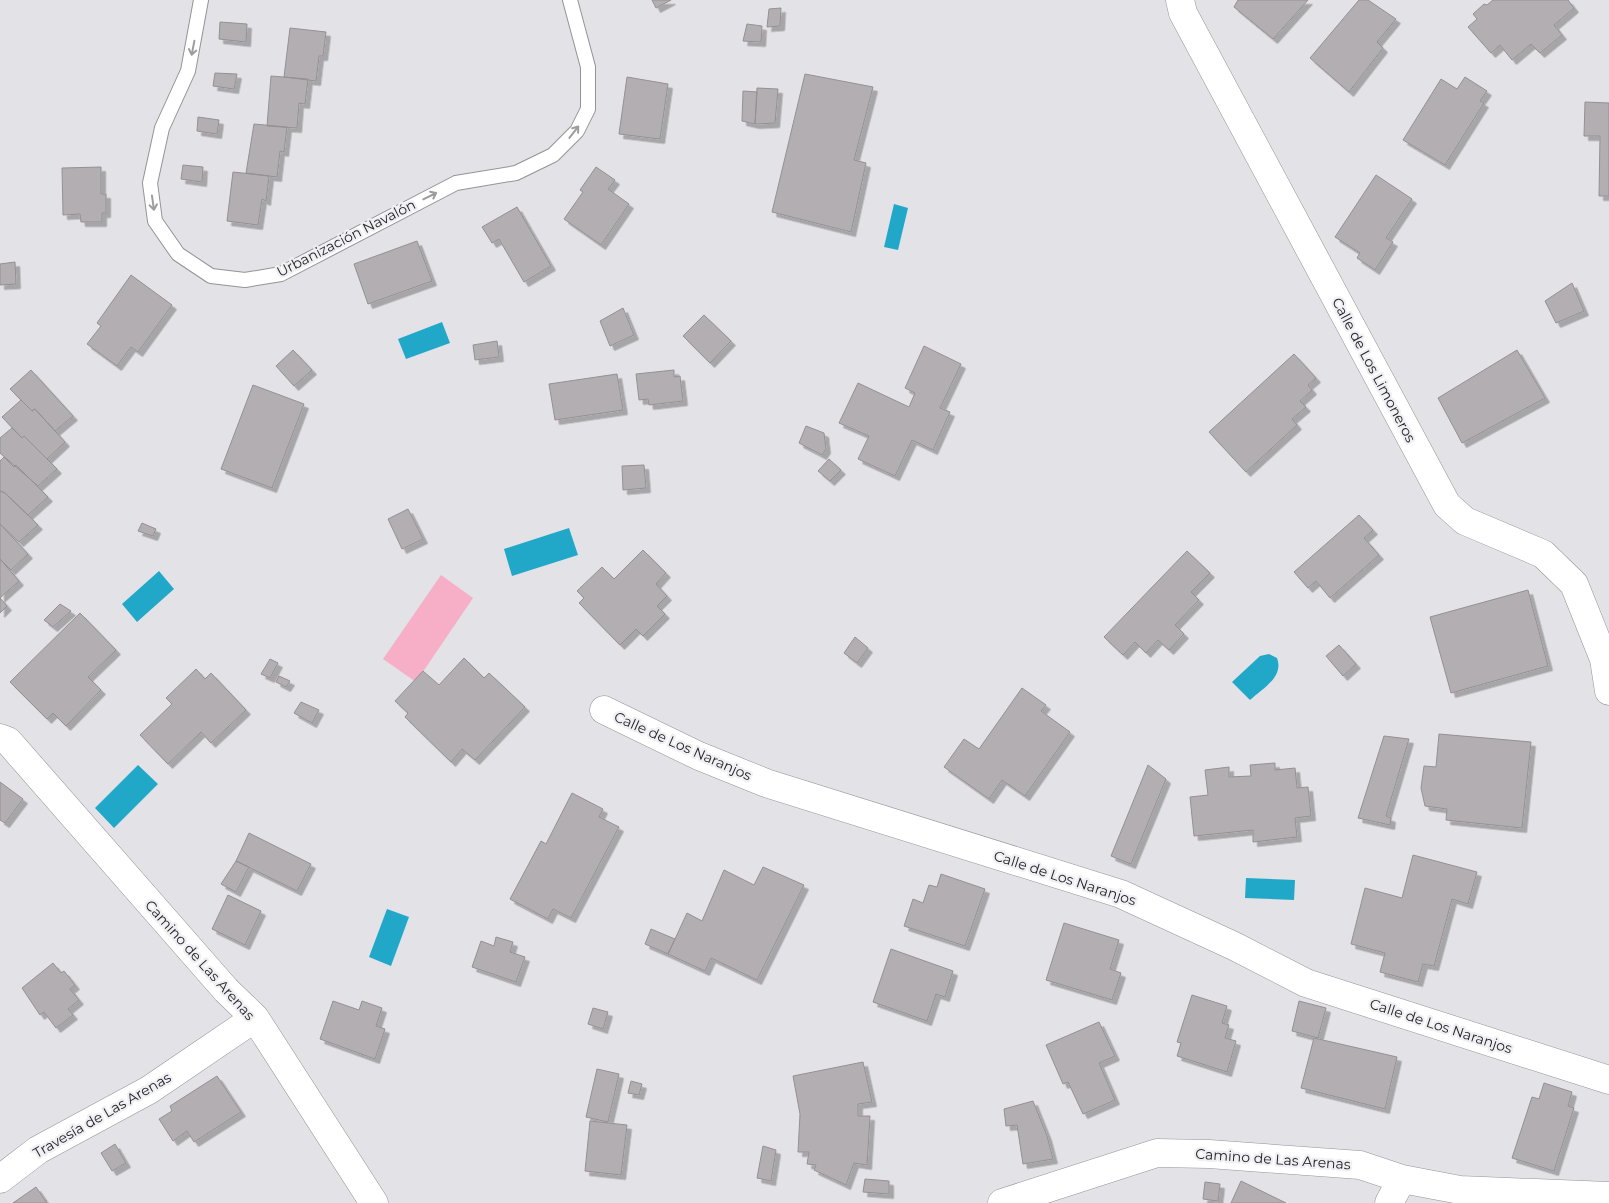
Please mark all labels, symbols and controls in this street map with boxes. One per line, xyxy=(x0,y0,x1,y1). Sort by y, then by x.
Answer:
one-way arrow xyxy=(187,40,197,56)
one-way arrow xyxy=(569,126,580,139)
one-way arrow xyxy=(422,190,437,200)
one-way arrow xyxy=(148,194,158,210)
street label: Urbanización Navalón xyxy=(274,195,418,281)
street label: Calle de Los Limoneros xyxy=(1328,295,1420,446)
street label: Calle de Los Naranjos xyxy=(611,708,755,785)
street label: Calle de Los Naranjos xyxy=(992,846,1139,910)
street label: Camino de Las Arenas xyxy=(141,896,259,1024)
street label: Calle de Los Naranjos xyxy=(1368,994,1515,1058)
street label: Travesía de Las Arenas xyxy=(30,1068,174,1162)
street label: Camino de Las Arenas xyxy=(1195,1145,1351,1173)

